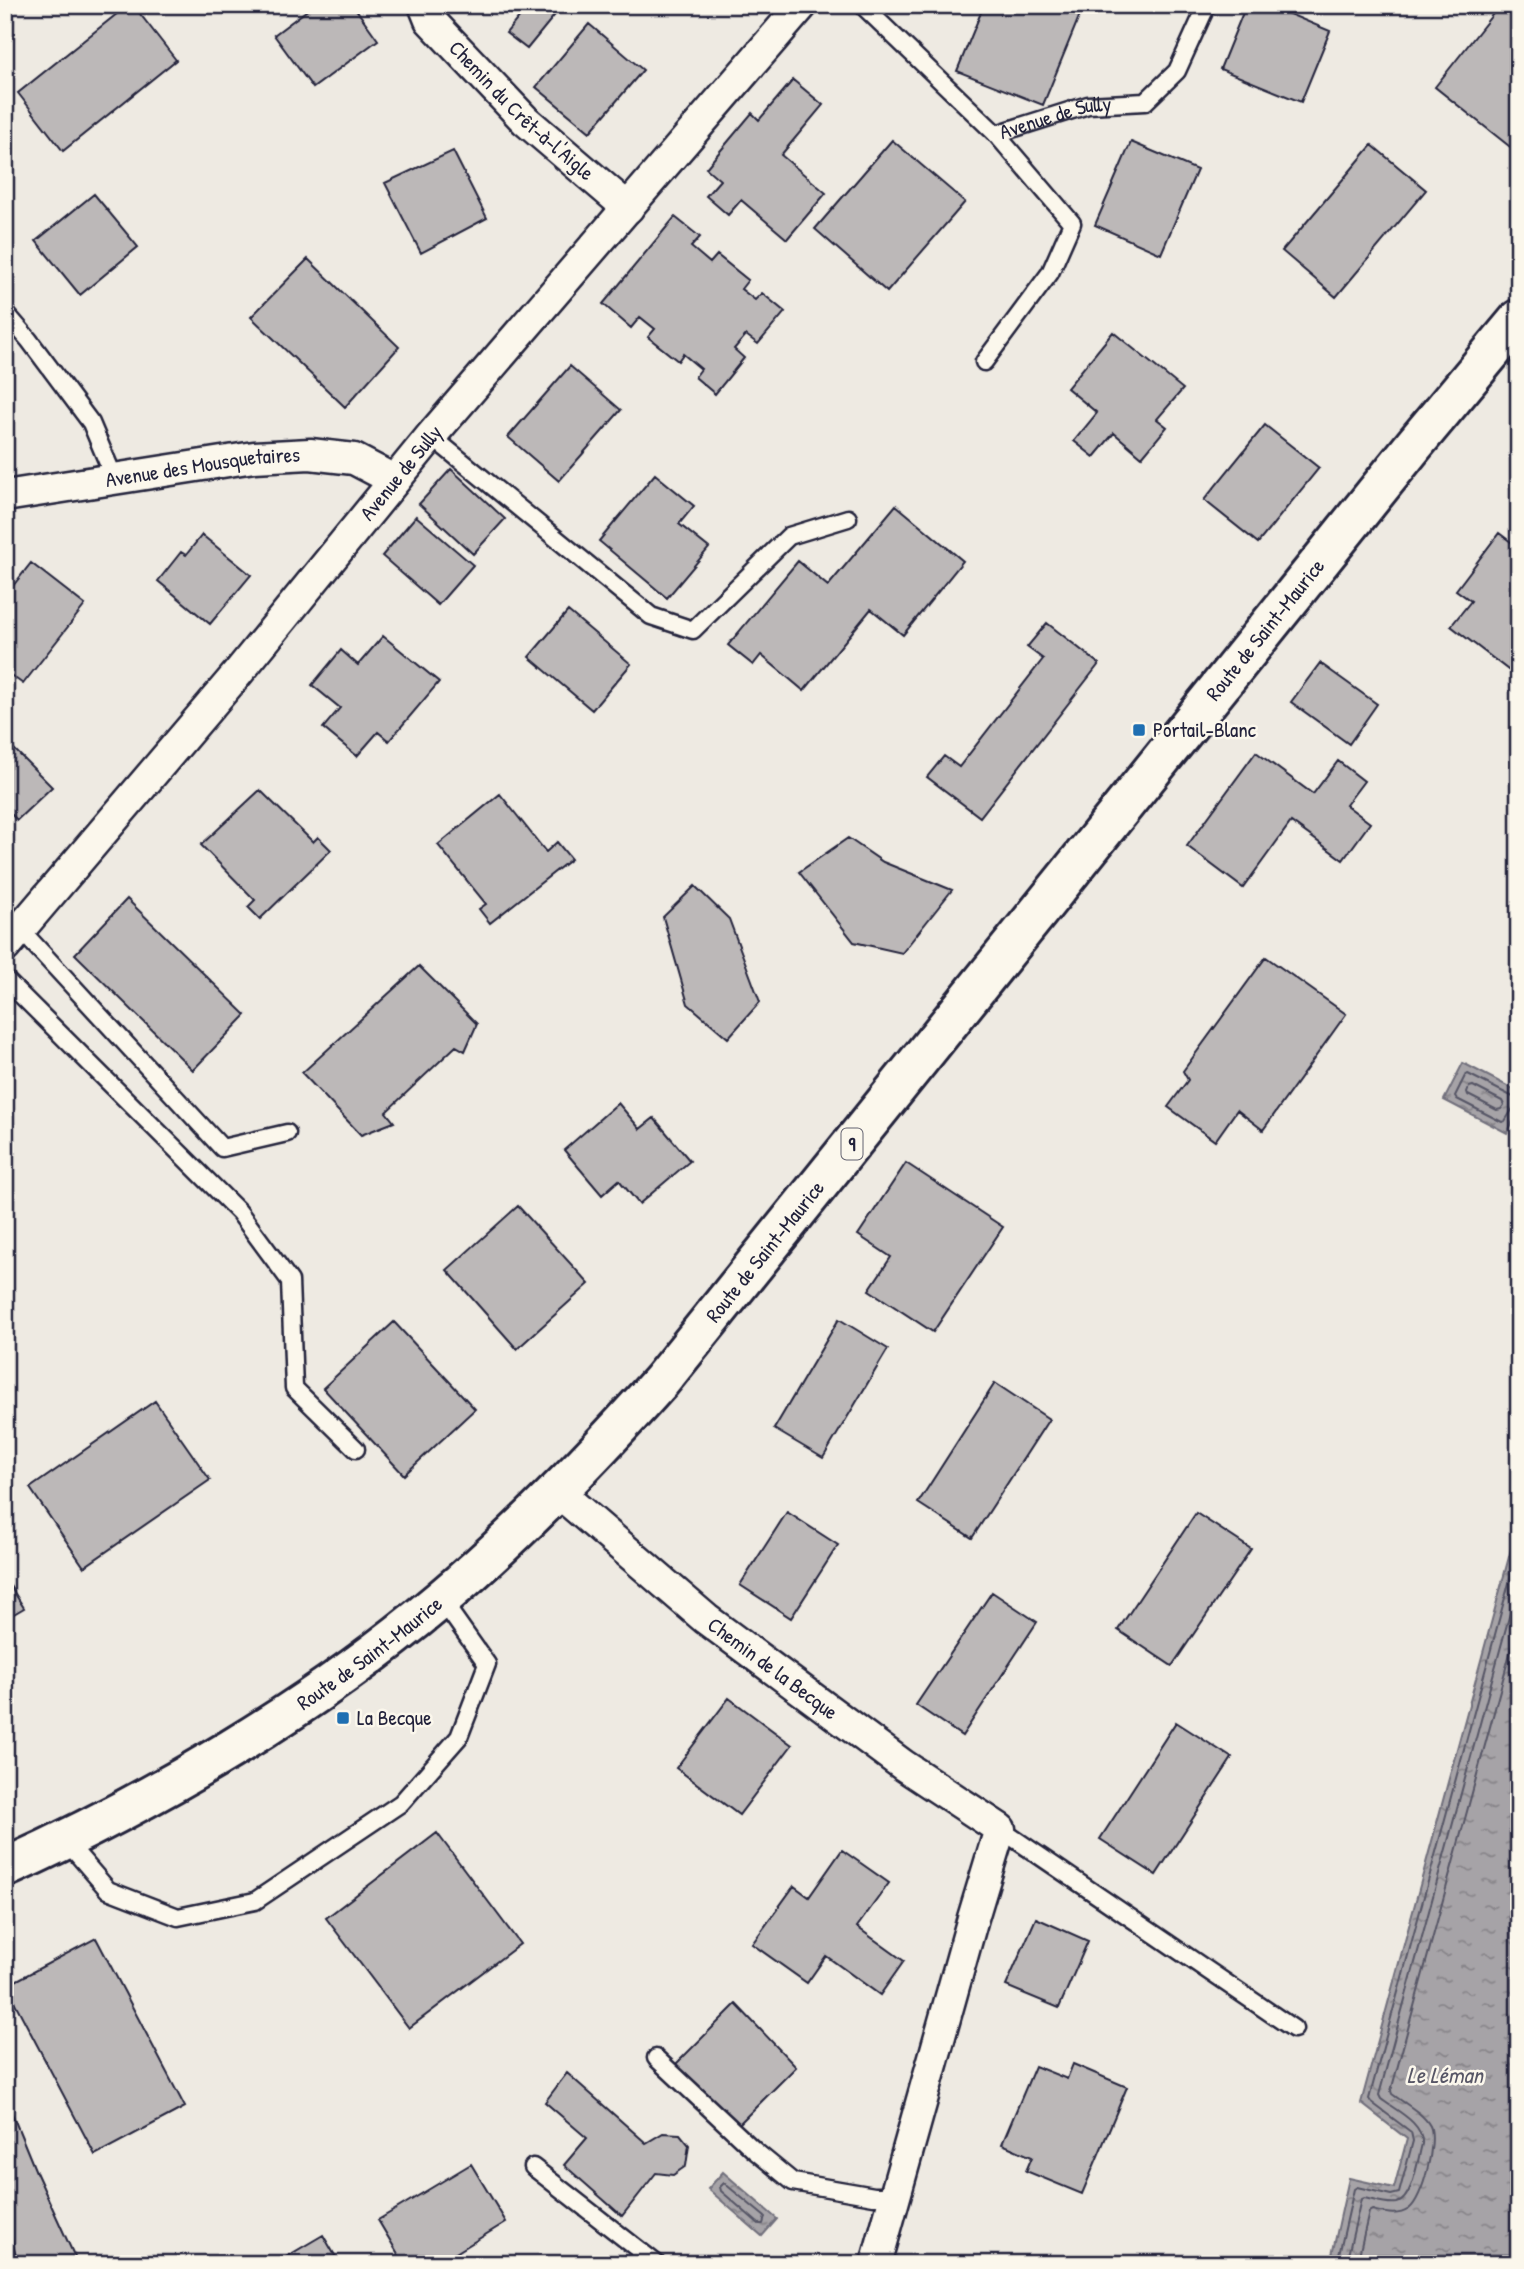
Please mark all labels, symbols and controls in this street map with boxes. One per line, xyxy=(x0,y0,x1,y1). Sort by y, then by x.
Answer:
street label: Chemin du Crêt-à-l'Aigle xyxy=(443,34,601,187)
street label: Avenue de Sully xyxy=(996,89,1112,146)
street label: Avenue de Sully xyxy=(353,418,448,526)
street label: Avenue des Mousquetaires xyxy=(103,440,301,494)
street label: Route de Saint-Maurice xyxy=(1199,552,1331,707)
place label: Portail-Blanc xyxy=(1153,715,1257,744)
marker: Portail-Blanc xyxy=(1131,722,1147,738)
road number: 9 xyxy=(842,1128,862,1160)
street label: Route de Saint-Maurice xyxy=(699,1174,831,1328)
street label: Route de Saint-Maurice xyxy=(291,1589,448,1717)
street label: Chemin de la Becque xyxy=(702,1610,844,1726)
place label: La Becque xyxy=(357,1703,432,1732)
marker: La Becque xyxy=(335,1710,351,1726)
water label: Le Léman xyxy=(1407,2059,1484,2090)

